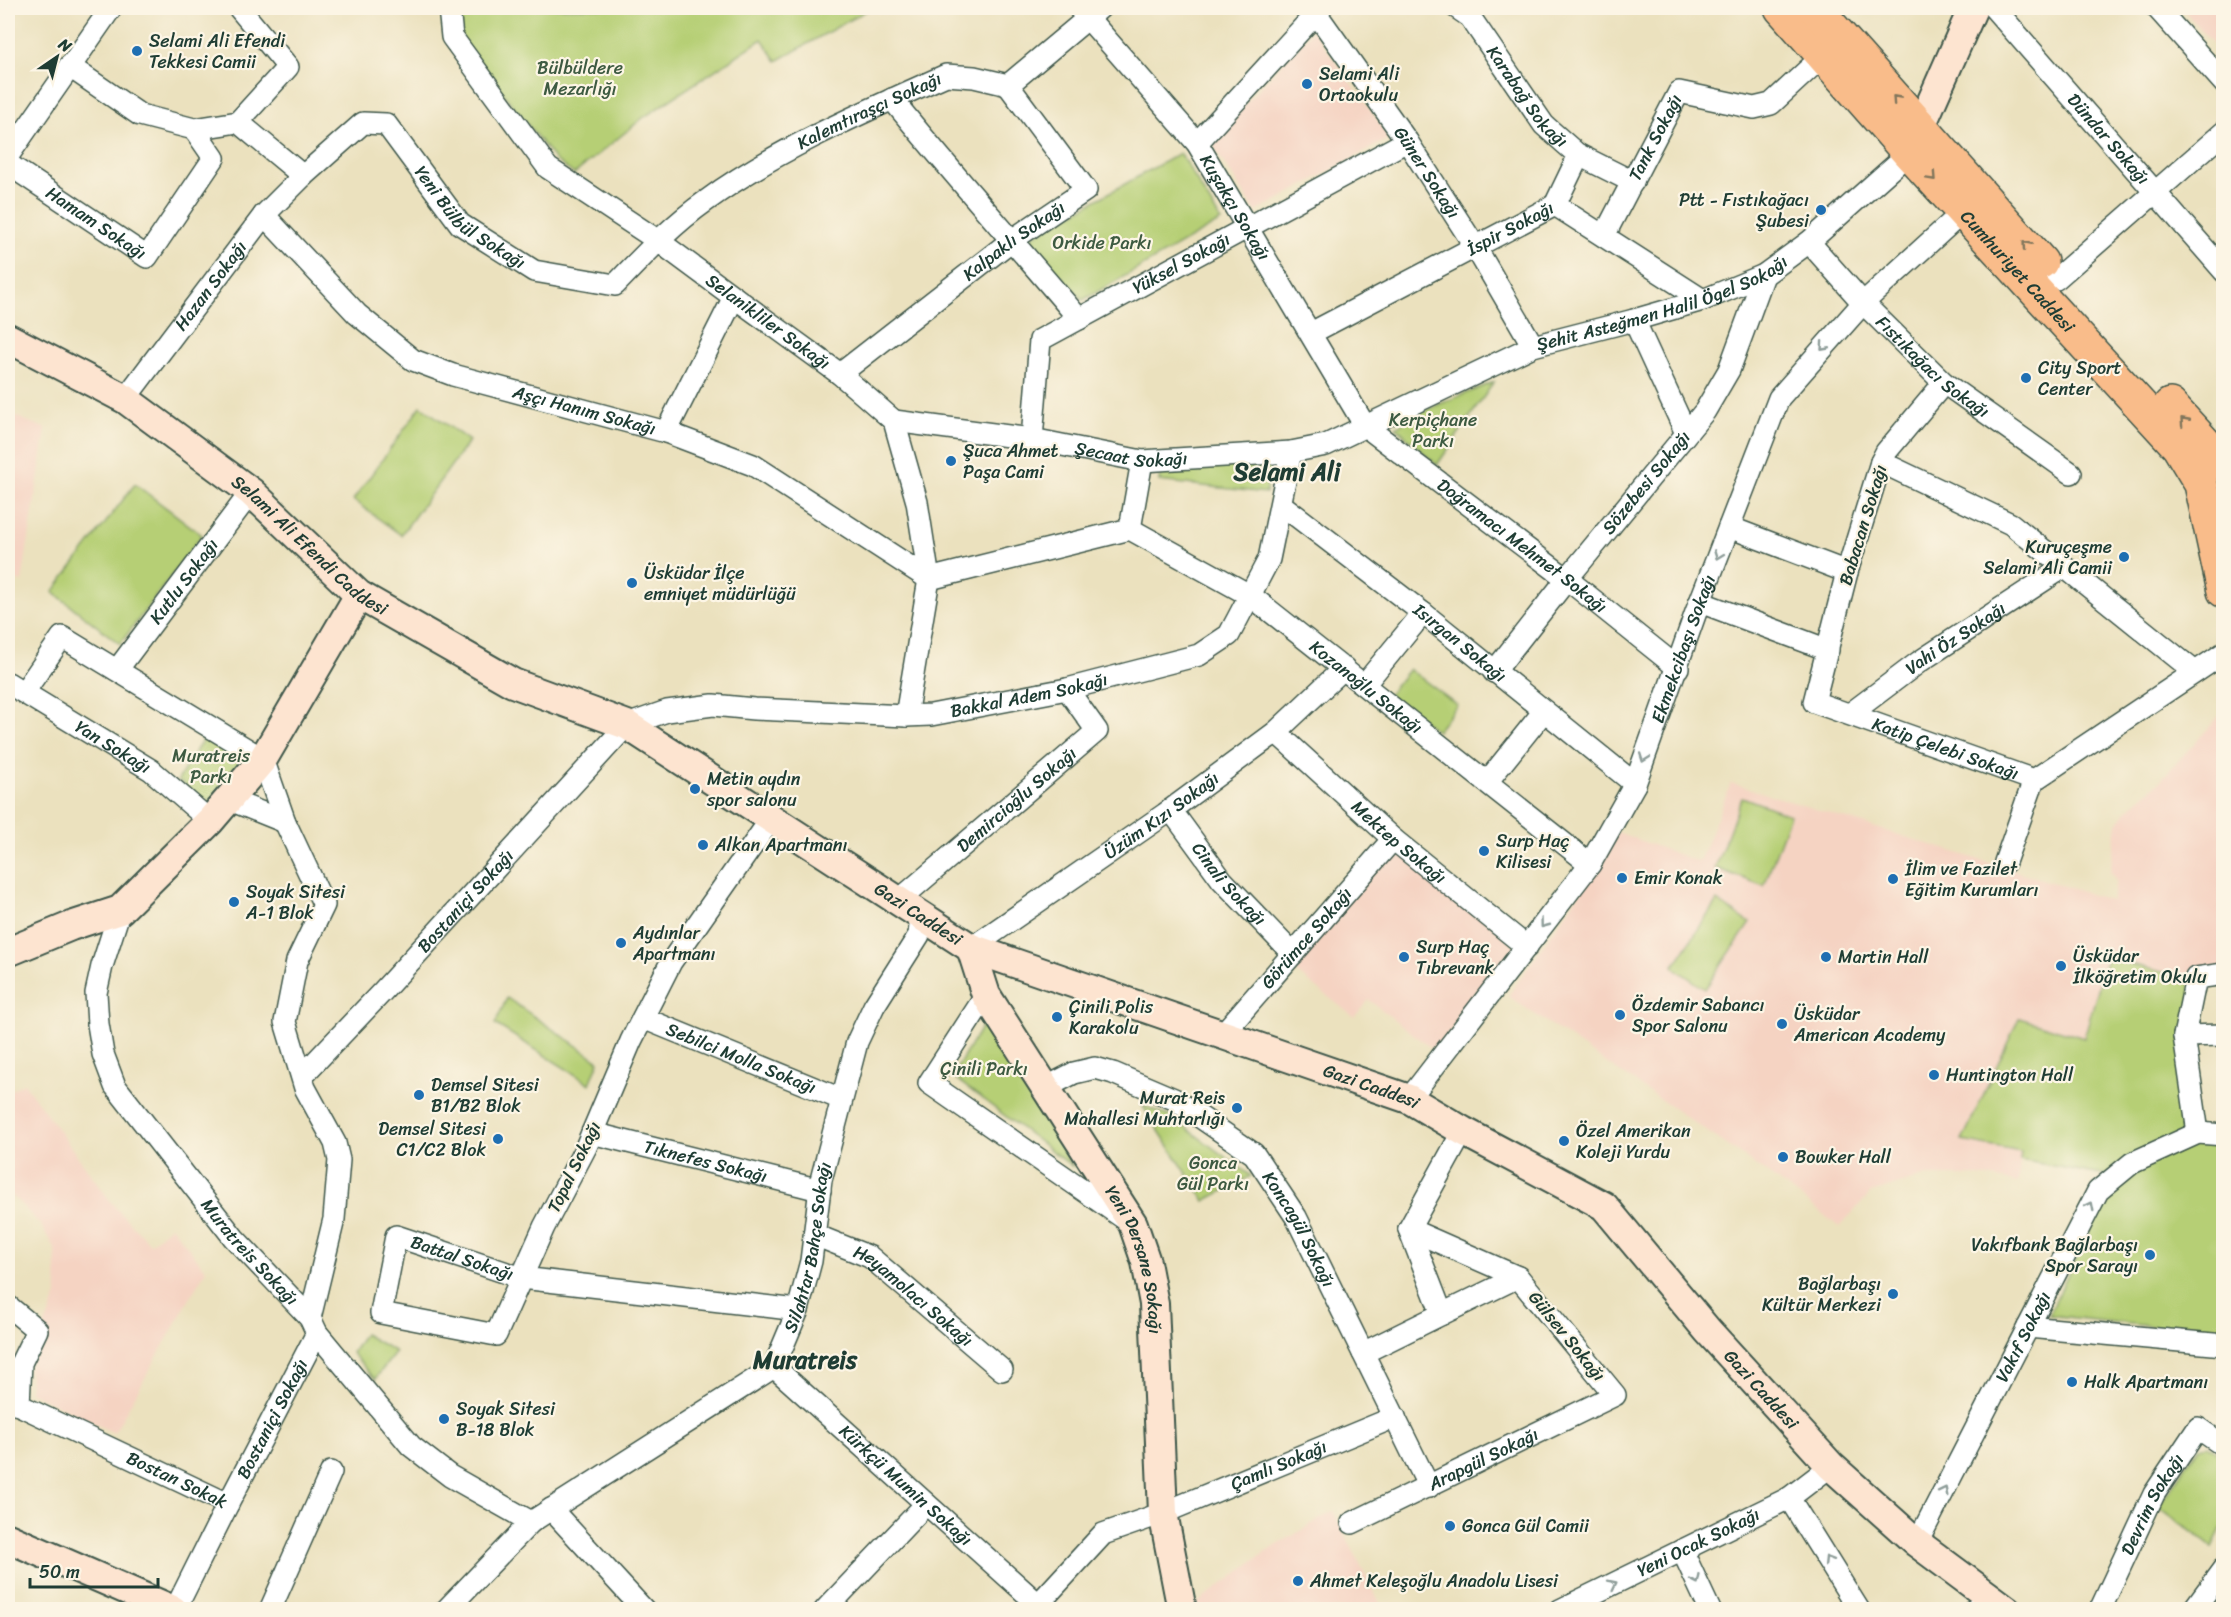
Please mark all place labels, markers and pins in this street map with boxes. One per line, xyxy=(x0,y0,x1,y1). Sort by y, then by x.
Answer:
place label: Selami Ali Efendi Tekkesi Camii xyxy=(149,25,286,78)
marker: Selami Ali Efendi Tekkesi Camii xyxy=(130,44,144,58)
place label: Selami Ali Ortaokulu xyxy=(1319,58,1400,111)
marker: Selami Ali Ortaokulu xyxy=(1300,77,1314,91)
place label: Ptt - Fıstıkağacı Şubesi xyxy=(1679,184,1810,237)
marker: Ptt - Fıstıkağacı Şubesi xyxy=(1814,203,1828,217)
place label: City Sport Center xyxy=(2038,352,2121,405)
marker: City Sport Center xyxy=(2019,371,2033,385)
place label: Şuca Ahmet Paşa Cami xyxy=(963,435,1058,488)
marker: Şuca Ahmet Paşa Cami xyxy=(944,454,958,468)
place label: Kuruçeşme Selami Ali Camii xyxy=(1983,531,2113,584)
marker: Kuruçeşme Selami Ali Camii xyxy=(2117,550,2131,564)
place label: Üsküdar İlçe emniyet müdürlüğü xyxy=(644,557,796,610)
marker: Üsküdar İlçe emniyet müdürlüğü xyxy=(625,576,639,590)
place label: Metin aydın spor salonu xyxy=(706,763,801,816)
marker: Metin aydın spor salonu xyxy=(688,782,702,796)
place label: Surp Haç Kilisesi xyxy=(1496,825,1569,878)
place label: Alkan Apartmanı xyxy=(714,829,847,861)
marker: Alkan Apartmanı xyxy=(696,838,710,852)
marker: Surp Haç Kilisesi xyxy=(1477,844,1491,858)
place label: İlim ve Fazilet Eğitim Kurumları xyxy=(1904,853,2038,906)
place label: Emir Konak xyxy=(1634,862,1723,894)
marker: Emir Konak xyxy=(1615,871,1629,885)
marker: İlim ve Fazilet Eğitim Kurumları xyxy=(1886,872,1900,886)
place label: Soyak Sitesi A-1 Blok xyxy=(245,876,346,929)
marker: Soyak Sitesi A-1 Blok xyxy=(227,895,241,909)
place label: Aydınlar Apartmanı xyxy=(632,917,716,970)
place label: Surp Haç Tıbrevank xyxy=(1416,931,1495,984)
marker: Aydınlar Apartmanı xyxy=(614,936,628,950)
place label: Üsküdar İlköğretim Okulu xyxy=(2072,940,2207,993)
place label: Martin Hall xyxy=(1838,941,1929,973)
marker: Surp Haç Tıbrevank xyxy=(1397,950,1411,964)
marker: Martin Hall xyxy=(1819,950,1833,964)
marker: Üsküdar İlköğretim Okulu xyxy=(2054,959,2068,973)
place label: Özdemir Sabancı Spor Salonu xyxy=(1632,989,1765,1042)
place label: Çinili Polis Karakolu xyxy=(1069,991,1154,1044)
place label: Üsküdar American Academy xyxy=(1793,998,1946,1051)
marker: Özdemir Sabancı Spor Salonu xyxy=(1613,1008,1627,1022)
marker: Çinili Polis Karakolu xyxy=(1050,1010,1064,1024)
marker: Üsküdar American Academy xyxy=(1775,1017,1789,1031)
place label: Huntington Hall xyxy=(1946,1059,2074,1091)
marker: Huntington Hall xyxy=(1927,1068,1941,1082)
place label: Demsel Sitesi B1/B2 Blok xyxy=(431,1069,540,1122)
place label: Murat Reis Mahallesi Muhtarlığı xyxy=(1064,1082,1226,1135)
marker: Demsel Sitesi B1/B2 Blok xyxy=(412,1088,426,1102)
marker: Murat Reis Mahallesi Muhtarlığı xyxy=(1230,1101,1244,1115)
place label: Demsel Sitesi C1/C2 Blok xyxy=(378,1113,487,1166)
place label: Özel Amerikan Koleji Yurdu xyxy=(1576,1115,1691,1168)
marker: Demsel Sitesi C1/C2 Blok xyxy=(491,1132,505,1146)
marker: Özel Amerikan Koleji Yurdu xyxy=(1557,1134,1571,1148)
place label: Bowker Hall xyxy=(1795,1141,1892,1173)
marker: Bowker Hall xyxy=(1776,1150,1790,1164)
place label: Vakıfbank Bağlarbaşı Spor Sarayı xyxy=(1971,1229,2138,1282)
marker: Vakıfbank Bağlarbaşı Spor Sarayı xyxy=(2143,1248,2157,1262)
place label: Bağlarbaşı Kültür Merkezi xyxy=(1762,1268,1882,1321)
marker: Bağlarbaşı Kültür Merkezi xyxy=(1886,1287,1900,1301)
place label: Halk Apartmanı xyxy=(2084,1366,2208,1398)
marker: Halk Apartmanı xyxy=(2065,1375,2079,1389)
place label: Soyak Sitesi B-18 Blok xyxy=(456,1393,556,1446)
marker: Soyak Sitesi B-18 Blok xyxy=(437,1412,451,1426)
place label: Gonca Gül Camii xyxy=(1462,1510,1590,1542)
marker: Gonca Gül Camii xyxy=(1443,1519,1457,1533)
place label: Ahmet Keleşoğlu Anadolu Lisesi xyxy=(1309,1565,1559,1597)
marker: Ahmet Keleşoğlu Anadolu Lisesi xyxy=(1291,1574,1305,1588)

